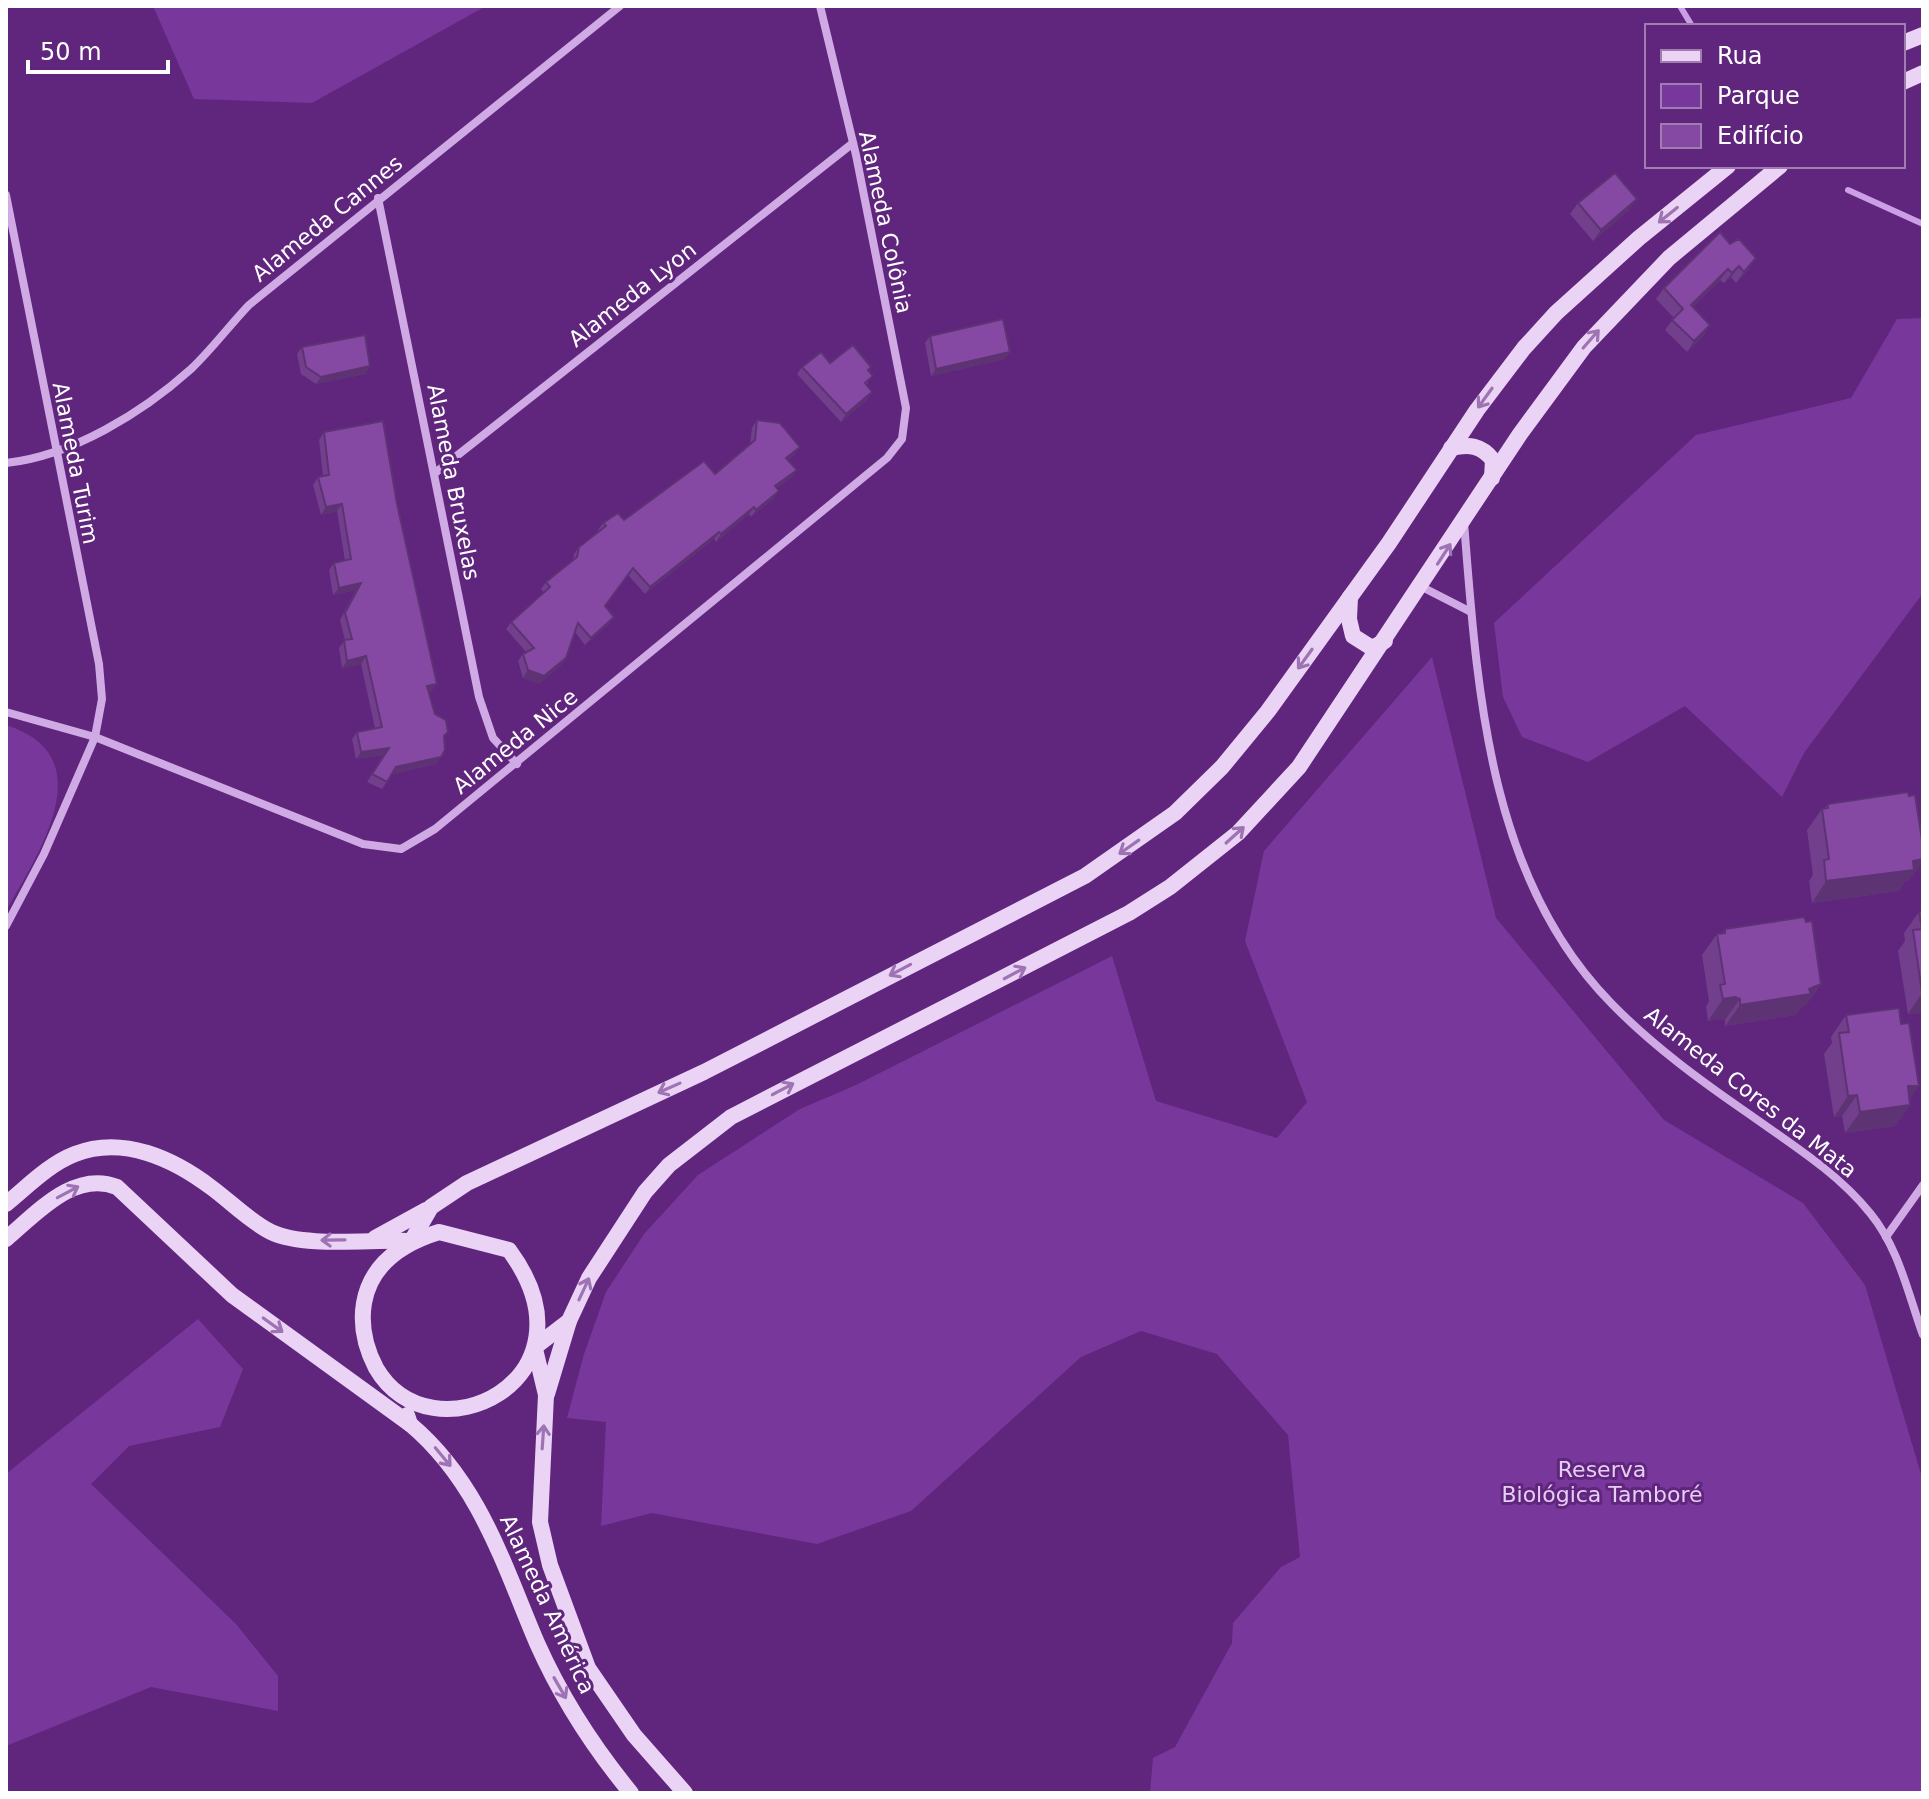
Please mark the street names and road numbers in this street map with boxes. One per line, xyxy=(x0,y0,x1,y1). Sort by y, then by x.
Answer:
street label: Alameda Colônia xyxy=(854,129,917,316)
street label: Alameda Cannes xyxy=(247,150,407,287)
street label: Alameda Lyon xyxy=(564,237,701,352)
street label: Alameda Turim xyxy=(48,380,103,546)
street label: Alameda Bruxelas xyxy=(422,382,485,582)
street label: Alameda Nice xyxy=(448,684,582,799)
street label: Alameda Cores da Mata xyxy=(1640,1002,1862,1183)
street label: Alameda América xyxy=(495,1511,600,1698)

